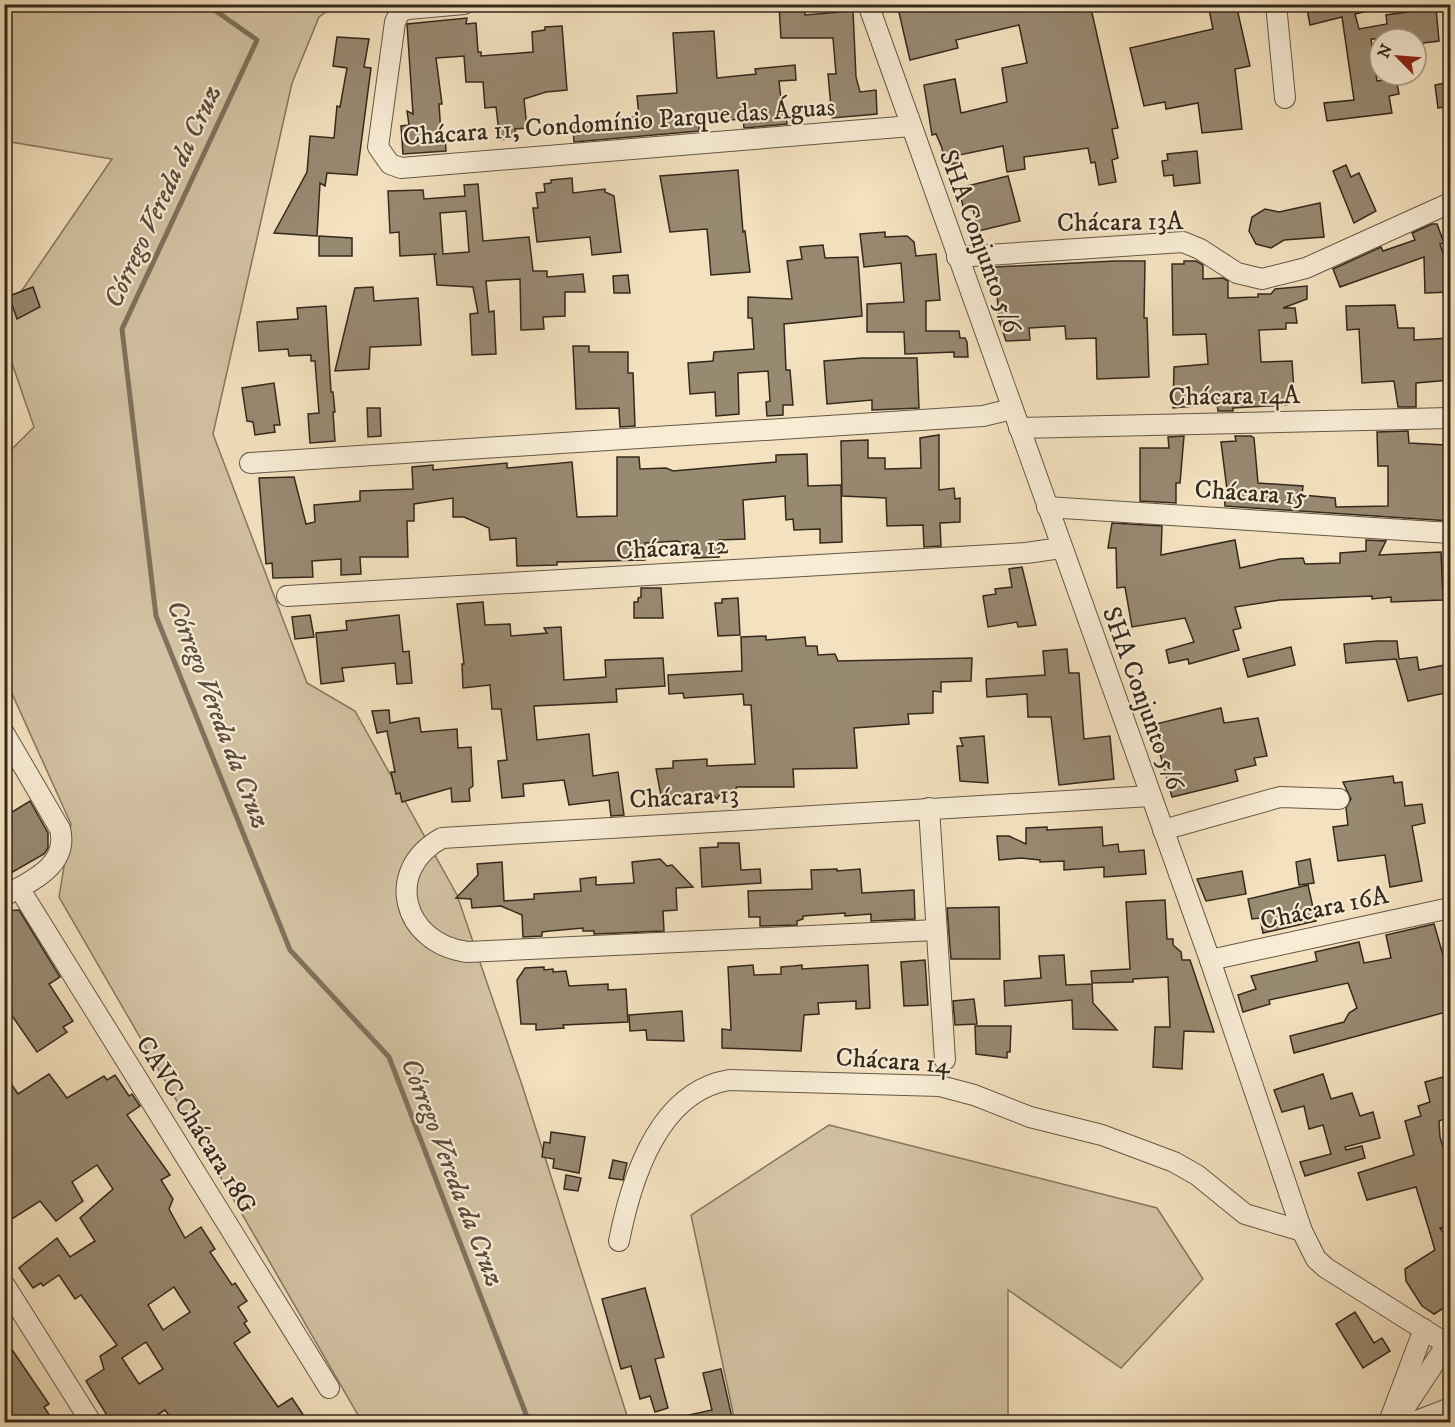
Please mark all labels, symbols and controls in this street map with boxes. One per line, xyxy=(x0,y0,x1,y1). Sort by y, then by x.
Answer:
north arrow xyxy=(1368,27,1428,87)
text: N xyxy=(1373,41,1397,61)
water label: Córrego Vereda da Cruz xyxy=(96,79,230,314)
street label: Chácara 11, Condomínio Parque das Águas xyxy=(402,90,836,154)
street label: SHA Conjunto 5/6 xyxy=(931,145,1029,339)
street label: Chácara 13A xyxy=(1057,205,1184,240)
street label: Chácara 14A xyxy=(1168,379,1301,414)
street label: Chácara 15 xyxy=(1193,473,1308,514)
street label: Chácara 12 xyxy=(615,529,730,568)
water label: Córrego Vereda da Cruz xyxy=(159,595,277,834)
street label: SHA Conjunto 5/6 xyxy=(1094,602,1192,796)
street label: Chácara 13 xyxy=(628,778,740,817)
street label: Chácara 16A xyxy=(1257,879,1392,938)
street label: CAVC Chácara 18G xyxy=(128,1030,264,1220)
street label: Chácara 14 xyxy=(834,1041,952,1082)
water label: Córrego Vereda da Cruz xyxy=(393,1053,511,1292)

